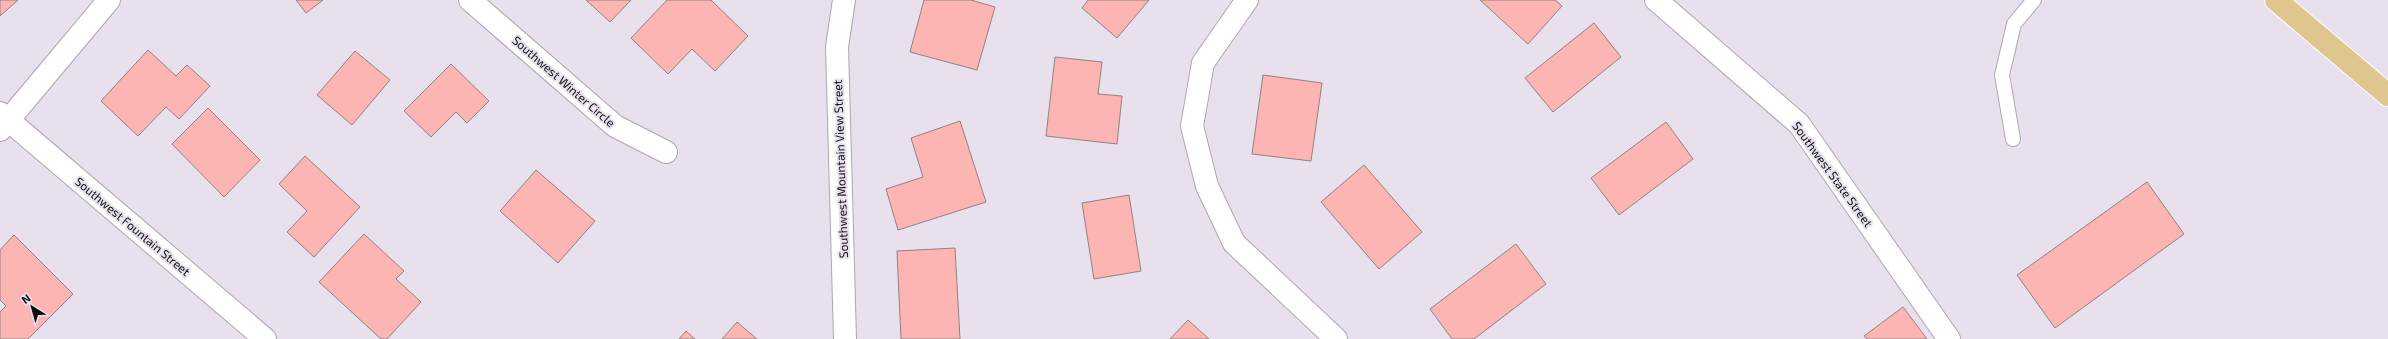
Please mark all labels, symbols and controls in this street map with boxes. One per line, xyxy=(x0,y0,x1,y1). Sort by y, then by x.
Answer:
street label: Southwest Winter Circle xyxy=(510,33,618,129)
street label: Southwest Mountain View Street xyxy=(830,79,850,259)
street label: Southwest State Street xyxy=(1790,119,1876,230)
street label: Southwest Fountain Street xyxy=(73,174,194,278)
north arrow xyxy=(12,287,52,327)
text: N xyxy=(19,291,33,306)

